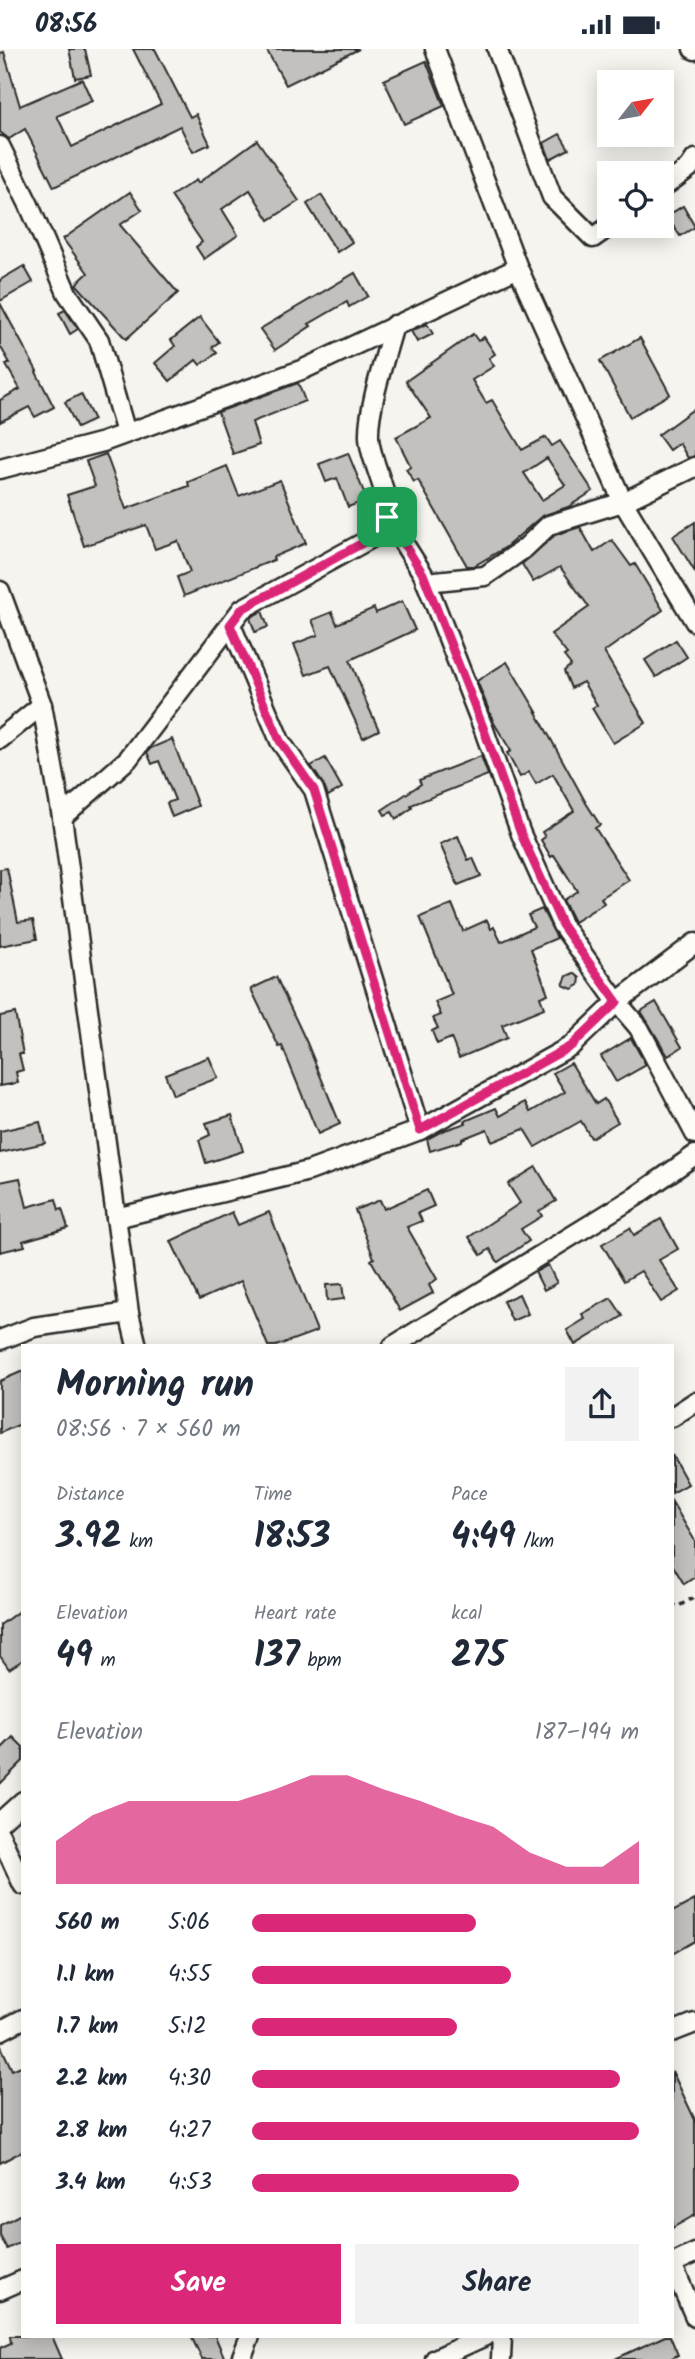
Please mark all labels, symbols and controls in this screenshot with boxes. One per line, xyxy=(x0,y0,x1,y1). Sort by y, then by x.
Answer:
text: 08:56 xyxy=(35,4,97,46)
north arrow xyxy=(597,70,674,147)
map controls xyxy=(597,70,674,238)
button: locate xyxy=(597,161,674,238)
pin xyxy=(357,487,417,547)
icon: arrive xyxy=(368,498,406,536)
text: Morning run xyxy=(56,1356,254,1416)
button: share xyxy=(565,1367,639,1441)
text: 08:56 · 7 × 560 m xyxy=(56,1412,240,1448)
text: Distance xyxy=(56,1480,124,1510)
text: Time xyxy=(254,1480,292,1510)
text: Pace xyxy=(451,1480,488,1510)
text: 3.92 xyxy=(56,1510,122,1566)
text: 18:53 xyxy=(254,1510,330,1566)
text: 4:49 xyxy=(451,1510,516,1566)
text: km xyxy=(122,1527,153,1557)
text: /km xyxy=(516,1527,554,1557)
text: Elevation xyxy=(56,1599,128,1629)
text: Heart rate xyxy=(254,1599,336,1629)
text: kcal xyxy=(451,1599,482,1629)
text: 49 xyxy=(56,1629,93,1685)
text: 137 xyxy=(254,1629,300,1685)
text: 275 xyxy=(451,1629,506,1685)
text: m xyxy=(93,1646,116,1676)
text: bpm xyxy=(300,1646,342,1676)
text: Elevation xyxy=(56,1715,143,1751)
text: 187–194 m xyxy=(535,1715,639,1751)
text: 560 m xyxy=(56,1905,120,1941)
text: 5:06 xyxy=(168,1905,210,1941)
text: 1.1 km xyxy=(56,1957,114,1993)
text: 4:55 xyxy=(168,1957,211,1993)
text: 1.7 km xyxy=(56,2009,118,2045)
text: 5:12 xyxy=(168,2009,207,2045)
text: 2.2 km xyxy=(56,2061,127,2097)
text: 4:30 xyxy=(168,2061,211,2097)
text: 2.8 km xyxy=(56,2113,127,2149)
text: 4:27 xyxy=(168,2113,210,2149)
text: 3.4 km xyxy=(56,2165,126,2201)
text: 4:53 xyxy=(168,2165,212,2201)
button: Save xyxy=(56,2244,341,2324)
button: Share xyxy=(355,2244,639,2324)

